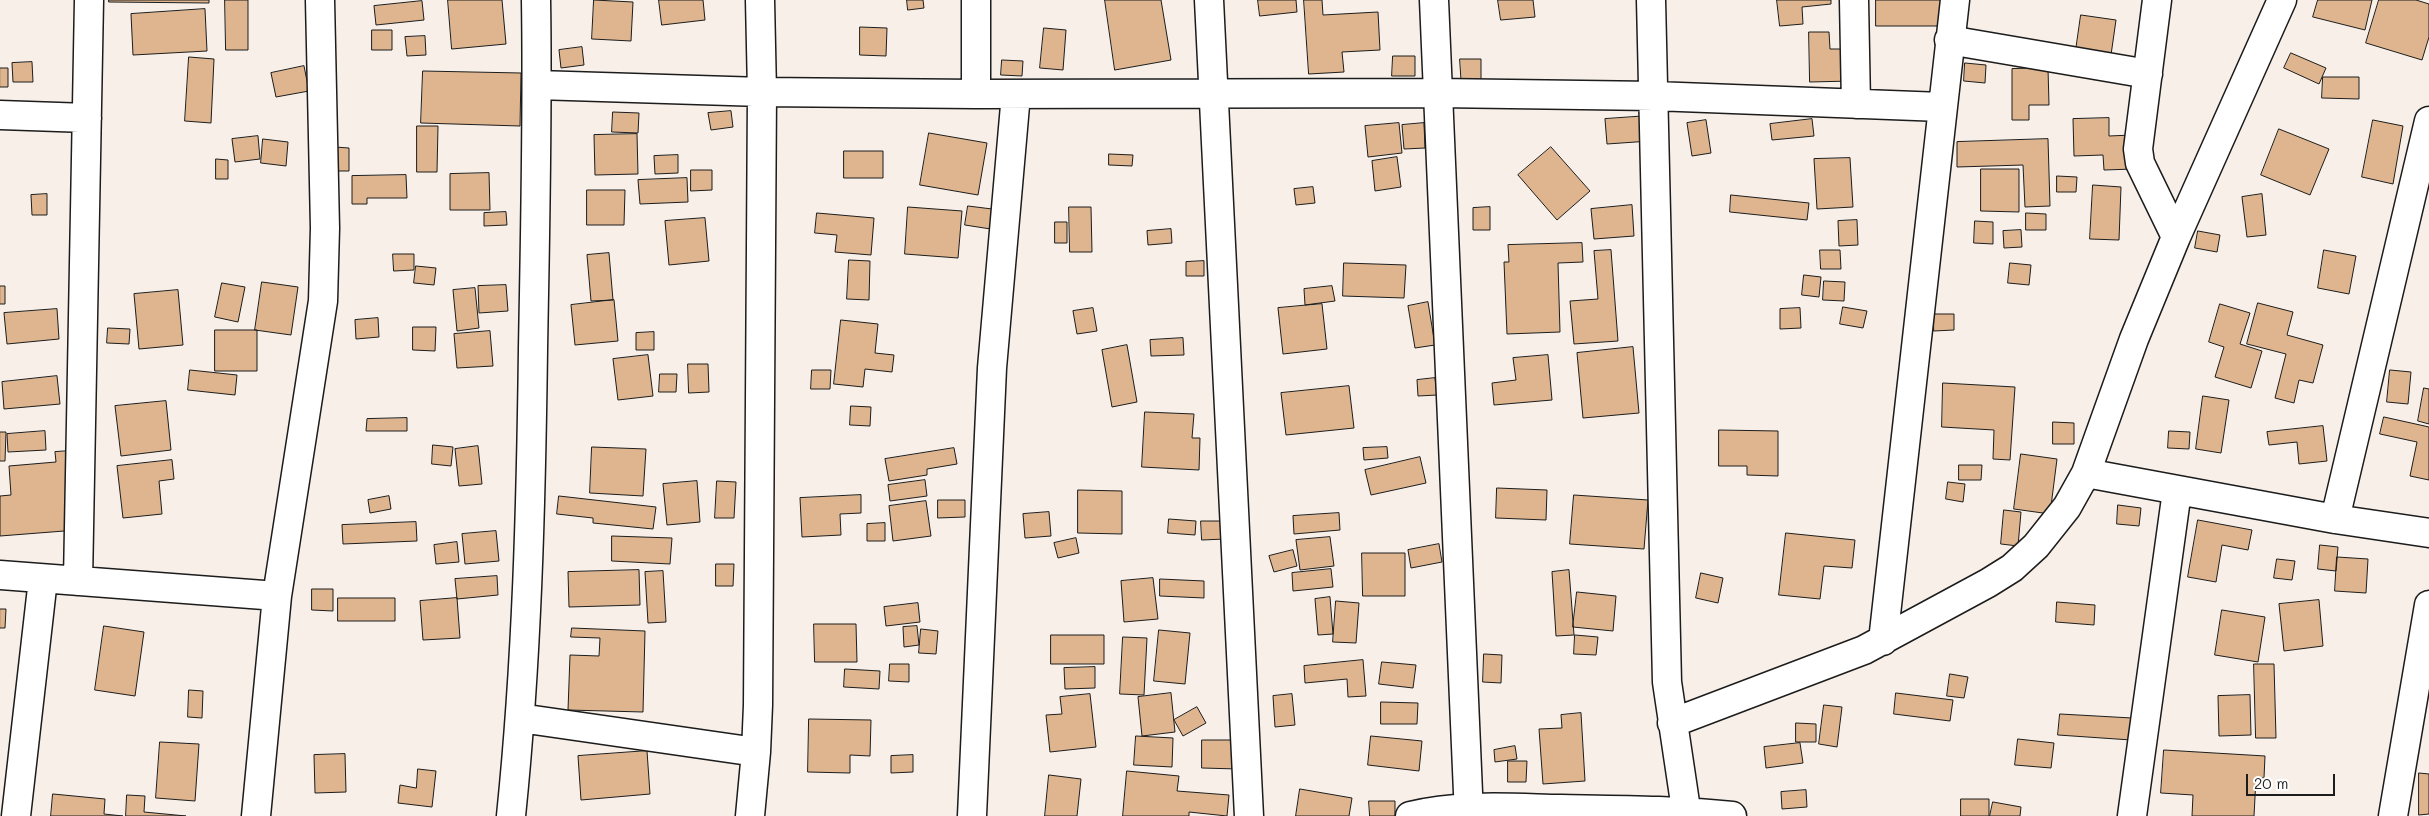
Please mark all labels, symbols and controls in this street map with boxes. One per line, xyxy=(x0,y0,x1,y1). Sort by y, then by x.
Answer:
scale bar xyxy=(2249,764,2338,796)
text: 20 m xyxy=(2254,773,2288,793)

